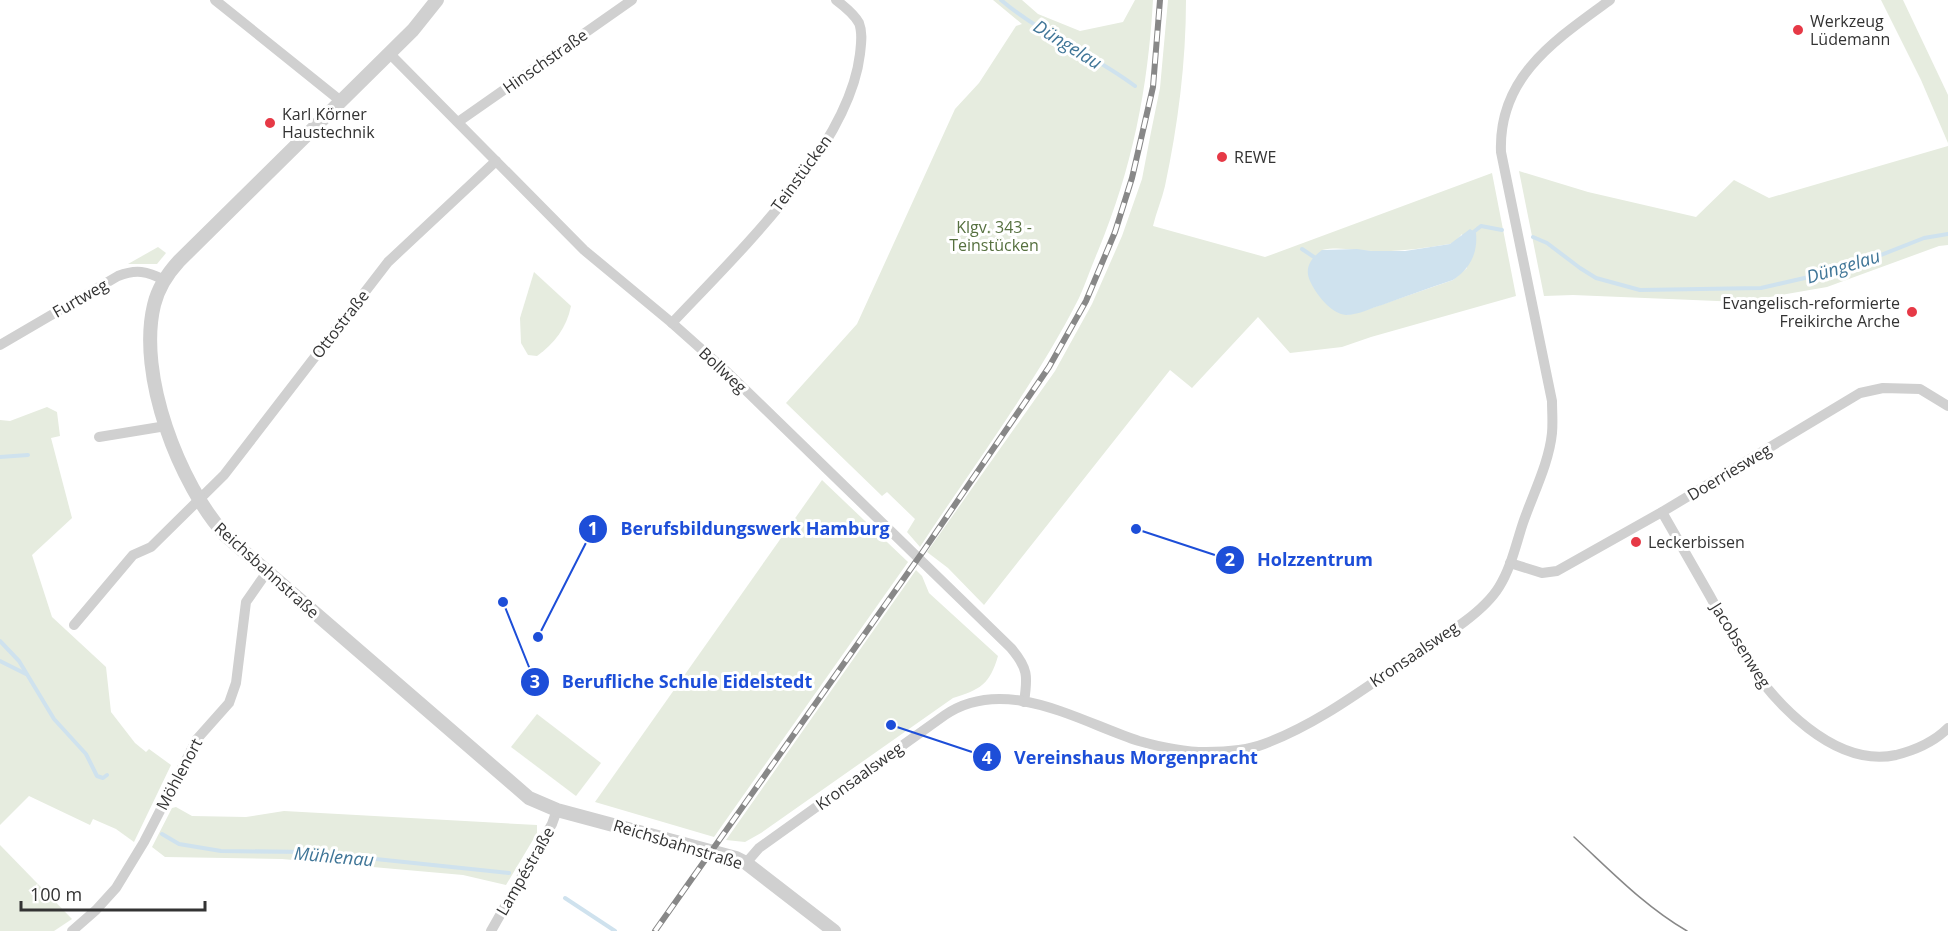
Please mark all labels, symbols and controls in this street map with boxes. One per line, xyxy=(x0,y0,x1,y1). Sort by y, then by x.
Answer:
place label: Werkzeug Lüdemann xyxy=(1810,10,1890,50)
water label: Düngelau xyxy=(1029,14,1107,74)
marker: Werkzeug Lüdemann xyxy=(1791,23,1805,37)
street label: Hinschstraße xyxy=(498,24,592,98)
place label: Karl Körner Haustechnik xyxy=(282,103,375,143)
marker: Karl Körner Haustechnik xyxy=(263,116,277,130)
street label: Teinstücken xyxy=(766,130,836,216)
place label: REWE xyxy=(1234,146,1276,168)
marker: REWE xyxy=(1215,150,1229,164)
park label: Klgv. 343 - Teinstücken xyxy=(949,216,1039,256)
water label: Düngelau xyxy=(1803,243,1883,289)
street label: Furtweg xyxy=(48,273,112,323)
street label: Ottostraße xyxy=(306,285,374,363)
place label: Evangelisch-reformierte Freikirche Arche xyxy=(1722,292,1900,332)
marker: Evangelisch-reformierte Freikirche Arche xyxy=(1905,305,1919,319)
street label: Bollweg xyxy=(694,342,752,398)
street label: Doerriesweg xyxy=(1683,438,1775,506)
callout: Berufsbildungswerk Hamburg xyxy=(578,511,901,547)
text: 1 xyxy=(588,516,598,540)
text: Berufsbildungswerk Hamburg xyxy=(620,516,890,540)
street label: Reichsbahnstraße xyxy=(210,517,324,623)
place label: Leckerbissen xyxy=(1648,531,1745,553)
marker: Leckerbissen xyxy=(1629,535,1643,549)
callout: Holzzentrum xyxy=(1215,542,1385,578)
text: 2 xyxy=(1225,547,1235,571)
text: Holzzentrum xyxy=(1257,547,1373,571)
street label: Jacobsenweg xyxy=(1705,596,1776,692)
street label: Kronsaalsweg xyxy=(1365,616,1463,692)
callout: Berufliche Schule Eidelstedt xyxy=(520,664,825,700)
text: 3 xyxy=(530,669,540,693)
text: Berufliche Schule Eidelstedt xyxy=(562,669,812,693)
street label: Möhlenort xyxy=(151,734,207,814)
street label: Kronsaalsweg xyxy=(811,737,907,815)
callout: Vereinshaus Morgenpracht xyxy=(972,739,1270,775)
text: 4 xyxy=(982,745,992,769)
text: Vereinshaus Morgenpracht xyxy=(1014,745,1258,769)
street label: Reichsbahnstraße xyxy=(611,814,745,874)
street label: Lampéstraße xyxy=(491,823,559,919)
water label: Mühlenau xyxy=(293,841,375,871)
scale bar xyxy=(21,874,206,912)
text: 100 m xyxy=(30,882,82,906)

